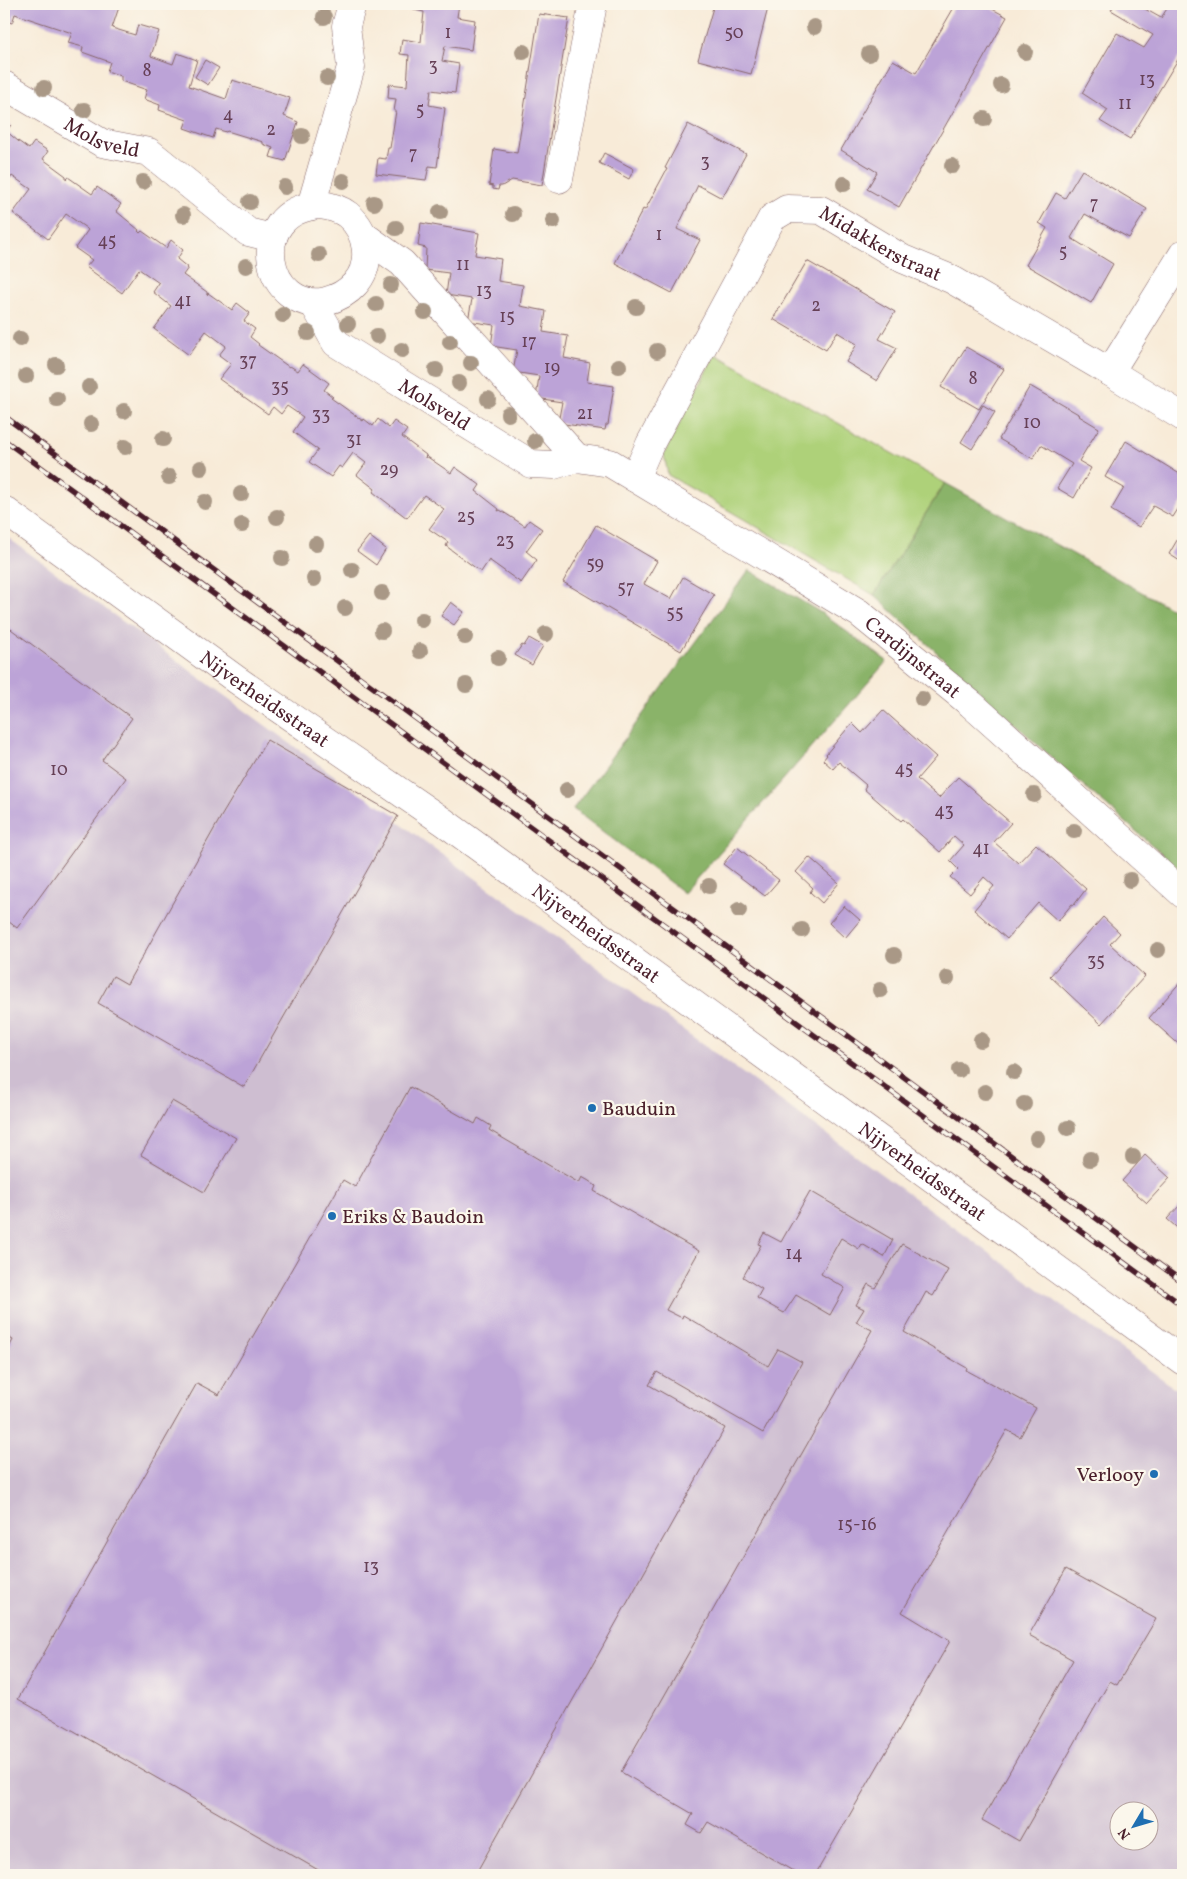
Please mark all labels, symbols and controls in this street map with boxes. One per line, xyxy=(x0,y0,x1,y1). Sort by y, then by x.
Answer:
house number: 1 xyxy=(445,21,451,46)
house number: 50 xyxy=(724,21,744,46)
house number: 3 xyxy=(428,54,438,79)
house number: 8 xyxy=(142,59,152,84)
house number: 13 xyxy=(1139,68,1155,93)
house number: 11 xyxy=(1118,92,1132,117)
house number: 5 xyxy=(416,98,424,123)
house number: 4 xyxy=(223,103,233,128)
street label: Molsveld xyxy=(58,111,142,166)
house number: 2 xyxy=(266,118,276,143)
house number: 7 xyxy=(409,142,417,167)
house number: 3 xyxy=(700,150,710,175)
house number: 7 xyxy=(1090,192,1098,217)
street label: Midakkerstraat xyxy=(813,200,945,290)
house number: 1 xyxy=(656,223,662,248)
house number: 45 xyxy=(98,229,116,254)
house number: 5 xyxy=(1059,240,1067,265)
house number: 11 xyxy=(456,253,470,278)
house number: 13 xyxy=(476,279,492,304)
house number: 41 xyxy=(174,289,192,314)
house number: 2 xyxy=(811,294,821,319)
house number: 15 xyxy=(499,305,515,330)
house number: 17 xyxy=(521,330,537,355)
house number: 37 xyxy=(239,349,257,374)
house number: 19 xyxy=(544,356,560,381)
house number: 8 xyxy=(968,367,978,392)
street label: Molsveld xyxy=(392,373,475,439)
house number: 35 xyxy=(271,375,289,400)
house number: 21 xyxy=(577,402,593,427)
house number: 33 xyxy=(312,403,330,428)
house number: 10 xyxy=(1023,411,1041,436)
house number: 31 xyxy=(346,428,362,453)
house number: 29 xyxy=(380,458,398,483)
house number: 25 xyxy=(457,505,475,530)
house number: 23 xyxy=(496,529,514,554)
house number: 59 xyxy=(586,552,604,577)
house number: 57 xyxy=(617,576,635,601)
house number: 55 xyxy=(666,601,684,626)
street label: Cardijnstraat xyxy=(858,611,966,706)
street label: Nijverheidsstraat xyxy=(193,645,334,755)
house number: 45 xyxy=(895,757,913,782)
house number: 10 xyxy=(50,758,68,783)
house number: 43 xyxy=(934,799,954,824)
house number: 41 xyxy=(972,837,990,862)
street label: Nijverheidsstraat xyxy=(525,878,665,991)
house number: 35 xyxy=(1087,949,1105,974)
place label: Bauduin xyxy=(602,1096,676,1124)
marker: Bauduin xyxy=(586,1102,598,1114)
street label: Nijverheidsstraat xyxy=(852,1117,991,1229)
place label: Eriks & Baudoin xyxy=(342,1204,484,1232)
marker: Eriks & Baudoin xyxy=(326,1210,338,1222)
house number: 14 xyxy=(785,1242,803,1267)
place label: Verlooy xyxy=(1076,1462,1144,1490)
marker: Verlooy xyxy=(1148,1468,1160,1480)
house number: 15-16 xyxy=(837,1513,877,1538)
house number: 13 xyxy=(363,1555,379,1580)
north arrow xyxy=(1110,1802,1160,1852)
text: N xyxy=(1114,1823,1136,1843)

